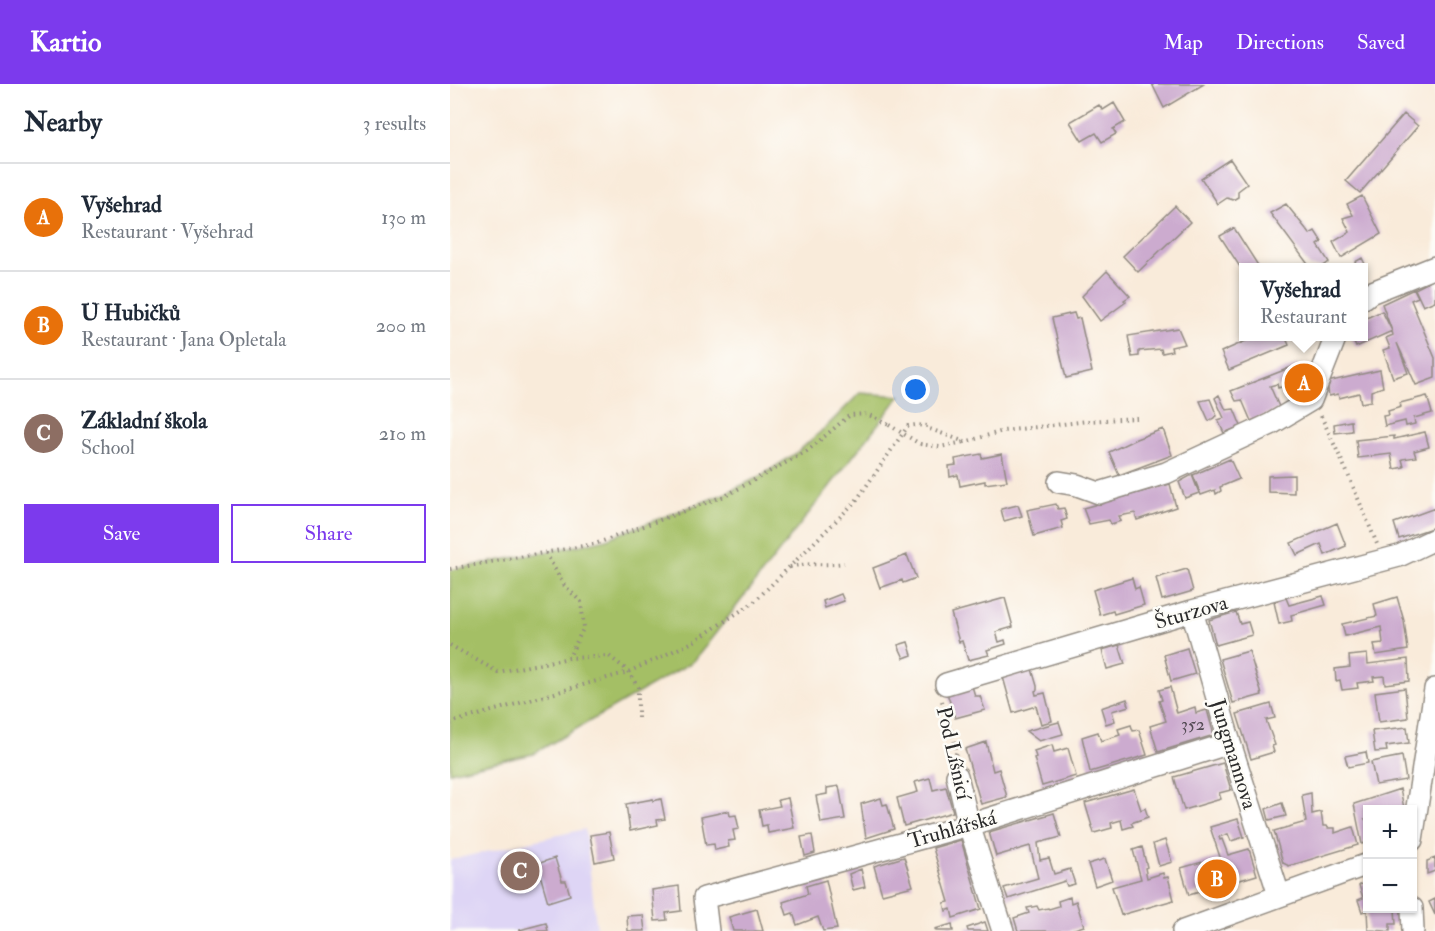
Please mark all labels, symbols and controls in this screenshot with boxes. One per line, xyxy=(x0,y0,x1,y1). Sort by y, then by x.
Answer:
text: Kartio xyxy=(30,25,101,60)
text: Map xyxy=(1163,29,1203,56)
text: Directions xyxy=(1236,29,1324,56)
text: Saved xyxy=(1357,29,1405,56)
text: Nearby xyxy=(24,107,102,139)
text: 3 results xyxy=(363,111,426,136)
text: Vyšehrad xyxy=(81,191,162,219)
text: A xyxy=(37,205,50,230)
text: 130 m xyxy=(381,205,426,230)
text: Restaurant · Vyšehrad xyxy=(81,219,254,244)
popup xyxy=(1239,263,1368,341)
text: Vyšehrad xyxy=(1260,276,1341,304)
text: U Hubičků xyxy=(81,299,180,327)
text: Restaurant xyxy=(1260,304,1347,329)
text: B xyxy=(37,313,50,338)
text: 200 m xyxy=(376,313,426,338)
text: Restaurant · Jana Opletala xyxy=(81,327,287,352)
pin: A xyxy=(1284,360,1324,406)
your location xyxy=(901,375,930,404)
text: Základní škola xyxy=(81,407,207,435)
text: C xyxy=(36,421,51,446)
text: 210 m xyxy=(379,421,426,446)
text: School xyxy=(81,435,135,460)
button: Save xyxy=(24,504,219,563)
button: Share xyxy=(231,504,426,563)
street label: Šturzova xyxy=(1151,589,1231,636)
street label: Jungmannova xyxy=(1204,695,1263,813)
street label: Pod Líšnicí xyxy=(930,704,978,804)
house number: 352 xyxy=(1181,713,1205,736)
street label: Truhlářská xyxy=(905,804,1000,855)
map controls xyxy=(1363,805,1417,913)
button: + xyxy=(1363,805,1417,859)
pin: C xyxy=(500,848,540,894)
pin: B xyxy=(1198,856,1236,902)
button: − xyxy=(1363,859,1417,913)

